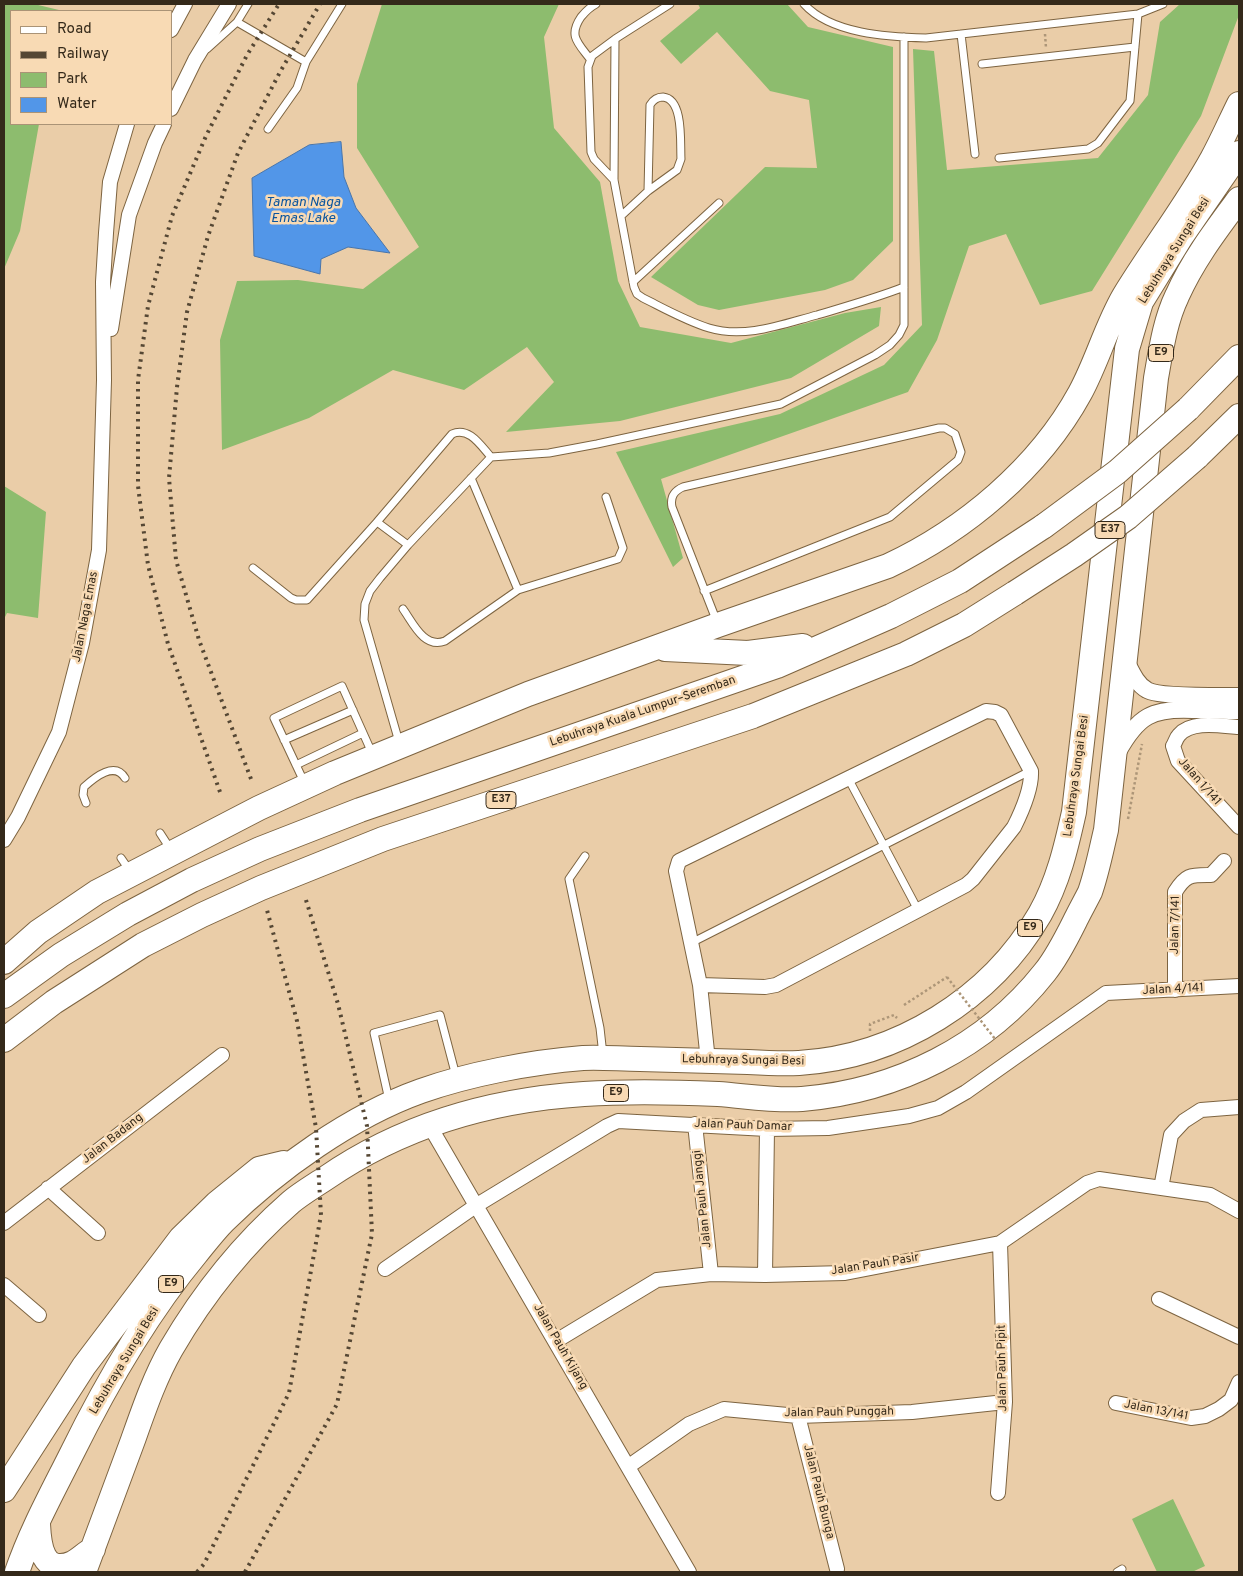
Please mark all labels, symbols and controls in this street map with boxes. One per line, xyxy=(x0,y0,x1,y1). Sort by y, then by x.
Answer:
legend xyxy=(10,10,172,125)
text: Road xyxy=(57,20,92,39)
text: Railway xyxy=(57,45,109,64)
text: Park xyxy=(57,70,88,89)
text: Water xyxy=(57,95,96,114)
water label: Taman Naga Emas Lake xyxy=(266,195,340,228)
street label: Lebuhraya Sungai Besi xyxy=(1136,195,1214,307)
road number: E9 xyxy=(1148,344,1174,362)
road number: E37 xyxy=(1095,522,1125,538)
street label: Jalan Naga Emas xyxy=(70,570,102,664)
street label: Lebuhraya Kuala Lumpur–Seremban xyxy=(548,673,738,751)
street label: Lebuhraya Sungai Besi xyxy=(1061,714,1093,838)
street label: Jalan 1/141 xyxy=(1174,755,1224,809)
road number: E37 xyxy=(486,792,516,808)
street label: Jalan 7/141 xyxy=(1168,895,1184,955)
road number: E9 xyxy=(1018,920,1042,936)
street label: Jalan 4/141 xyxy=(1142,981,1204,999)
street label: Lebuhraya Sungai Besi xyxy=(682,1053,804,1069)
road number: E9 xyxy=(604,1084,628,1102)
street label: Jalan Badang xyxy=(80,1111,146,1167)
street label: Jalan Pauh Damar xyxy=(694,1117,792,1135)
street label: Jalan Pauh Janggi xyxy=(691,1149,715,1249)
street label: Jalan Pauh Pasir xyxy=(830,1251,920,1279)
road number: E9 xyxy=(158,1276,184,1292)
street label: Jalan Pauh Kijang xyxy=(530,1302,590,1392)
street label: Lebuhraya Sungai Besi xyxy=(87,1305,163,1417)
street label: Jalan Pauh Pipit xyxy=(995,1324,1011,1412)
street label: Jalan 13/141 xyxy=(1123,1398,1189,1424)
street label: Jalan Pauh Punggah xyxy=(784,1405,894,1421)
street label: Jalan Pauh Bunga xyxy=(799,1443,837,1541)

